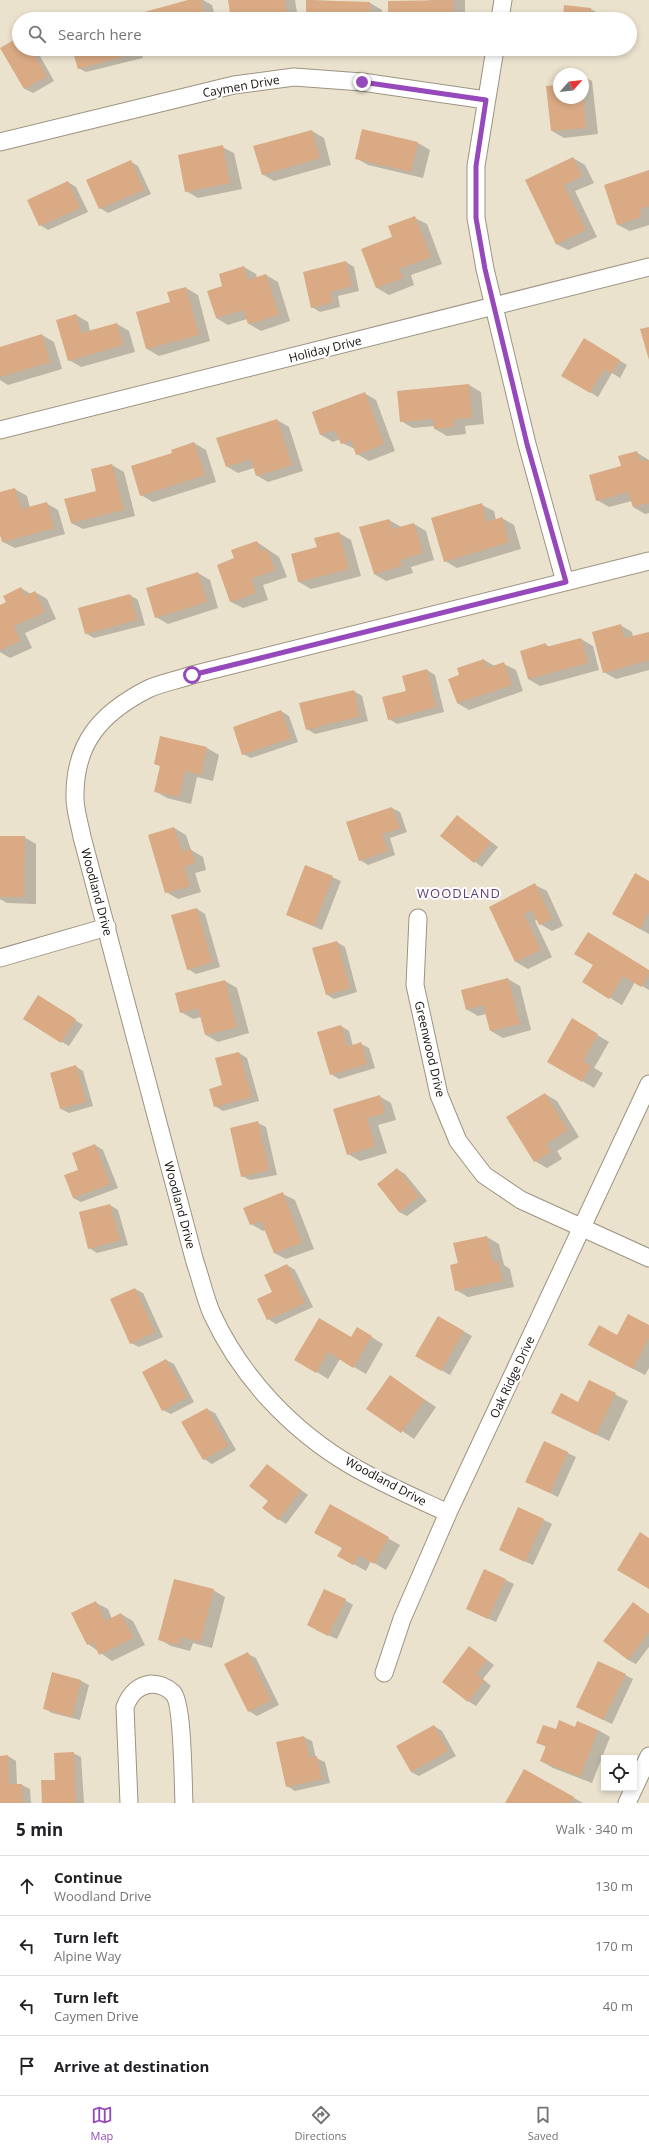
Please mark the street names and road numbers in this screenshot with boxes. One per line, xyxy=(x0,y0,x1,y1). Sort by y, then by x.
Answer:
street label: Caymen Drive xyxy=(201,71,281,101)
street label: Holiday Drive xyxy=(287,332,364,366)
street label: Woodland Drive xyxy=(77,846,117,938)
street label: Greenwood Drive xyxy=(411,999,449,1099)
street label: Woodland Drive xyxy=(160,1159,200,1251)
street label: Oak Ridge Drive xyxy=(485,1333,539,1421)
street label: Woodland Drive xyxy=(342,1452,430,1510)

